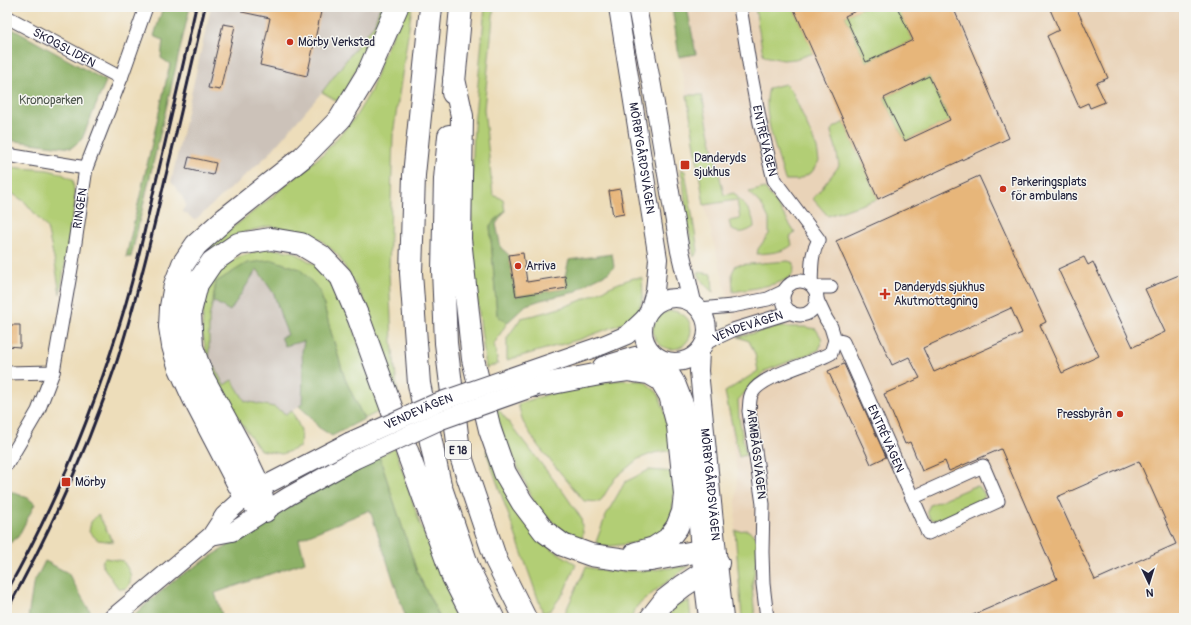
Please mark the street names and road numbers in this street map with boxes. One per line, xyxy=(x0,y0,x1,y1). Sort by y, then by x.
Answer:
street label: SKOGSLIDEN xyxy=(30,25,98,71)
street label: MÖRBYGÅRDSVÄGEN xyxy=(626,101,658,215)
street label: ENTRÉVÄGEN xyxy=(749,104,780,178)
street label: RINGEN xyxy=(70,187,90,230)
street label: VENDEVÄGEN xyxy=(710,307,785,346)
street label: VENDEVÄGEN xyxy=(382,390,455,433)
street label: ENTRÉVÄGEN xyxy=(864,402,908,475)
street label: ARMBÅGSVÄGEN xyxy=(743,408,770,500)
street label: MÖRBYGÅRDSVÄGEN xyxy=(697,428,723,541)
road number: E 18 xyxy=(445,441,471,459)

